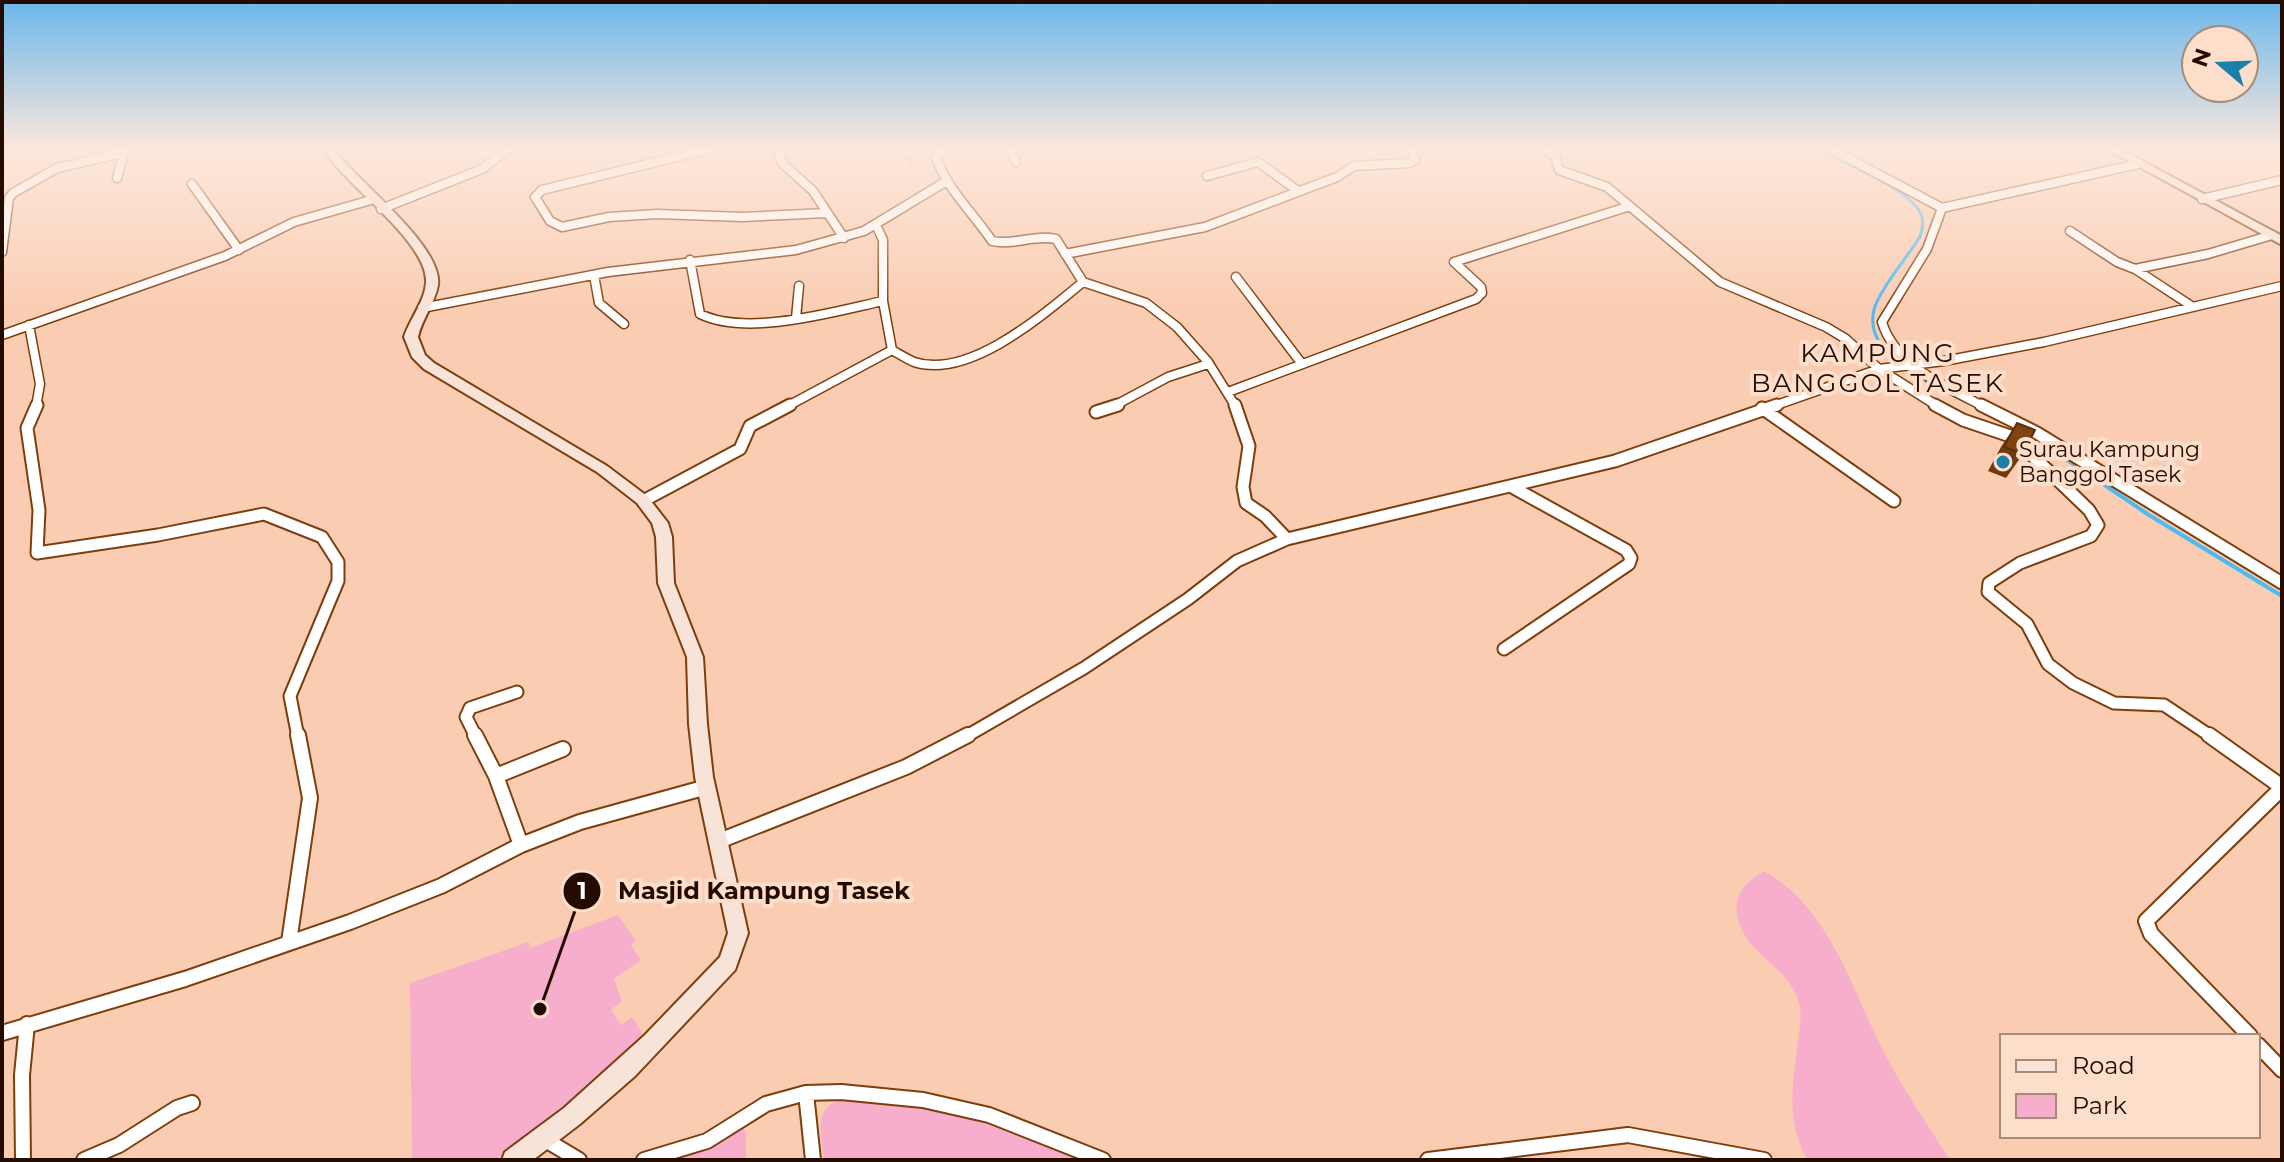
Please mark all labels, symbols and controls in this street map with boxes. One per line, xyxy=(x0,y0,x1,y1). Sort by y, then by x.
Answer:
north arrow xyxy=(2180,24,2260,104)
text: N xyxy=(2186,45,2217,70)
district label: KAMPUNG BANGGOL TASEK xyxy=(1751,337,2005,399)
place label: Surau Kampung Banggol Tasek xyxy=(2019,436,2200,488)
marker: Surau Kampung Banggol Tasek xyxy=(1994,453,2012,471)
callout: Masjid Kampung Tasek xyxy=(562,867,926,915)
text: 1 xyxy=(577,876,587,905)
text: Masjid Kampung Tasek xyxy=(618,876,910,905)
legend xyxy=(2000,1034,2260,1138)
text: Road xyxy=(2072,1051,2135,1080)
text: Park xyxy=(2072,1091,2127,1120)

